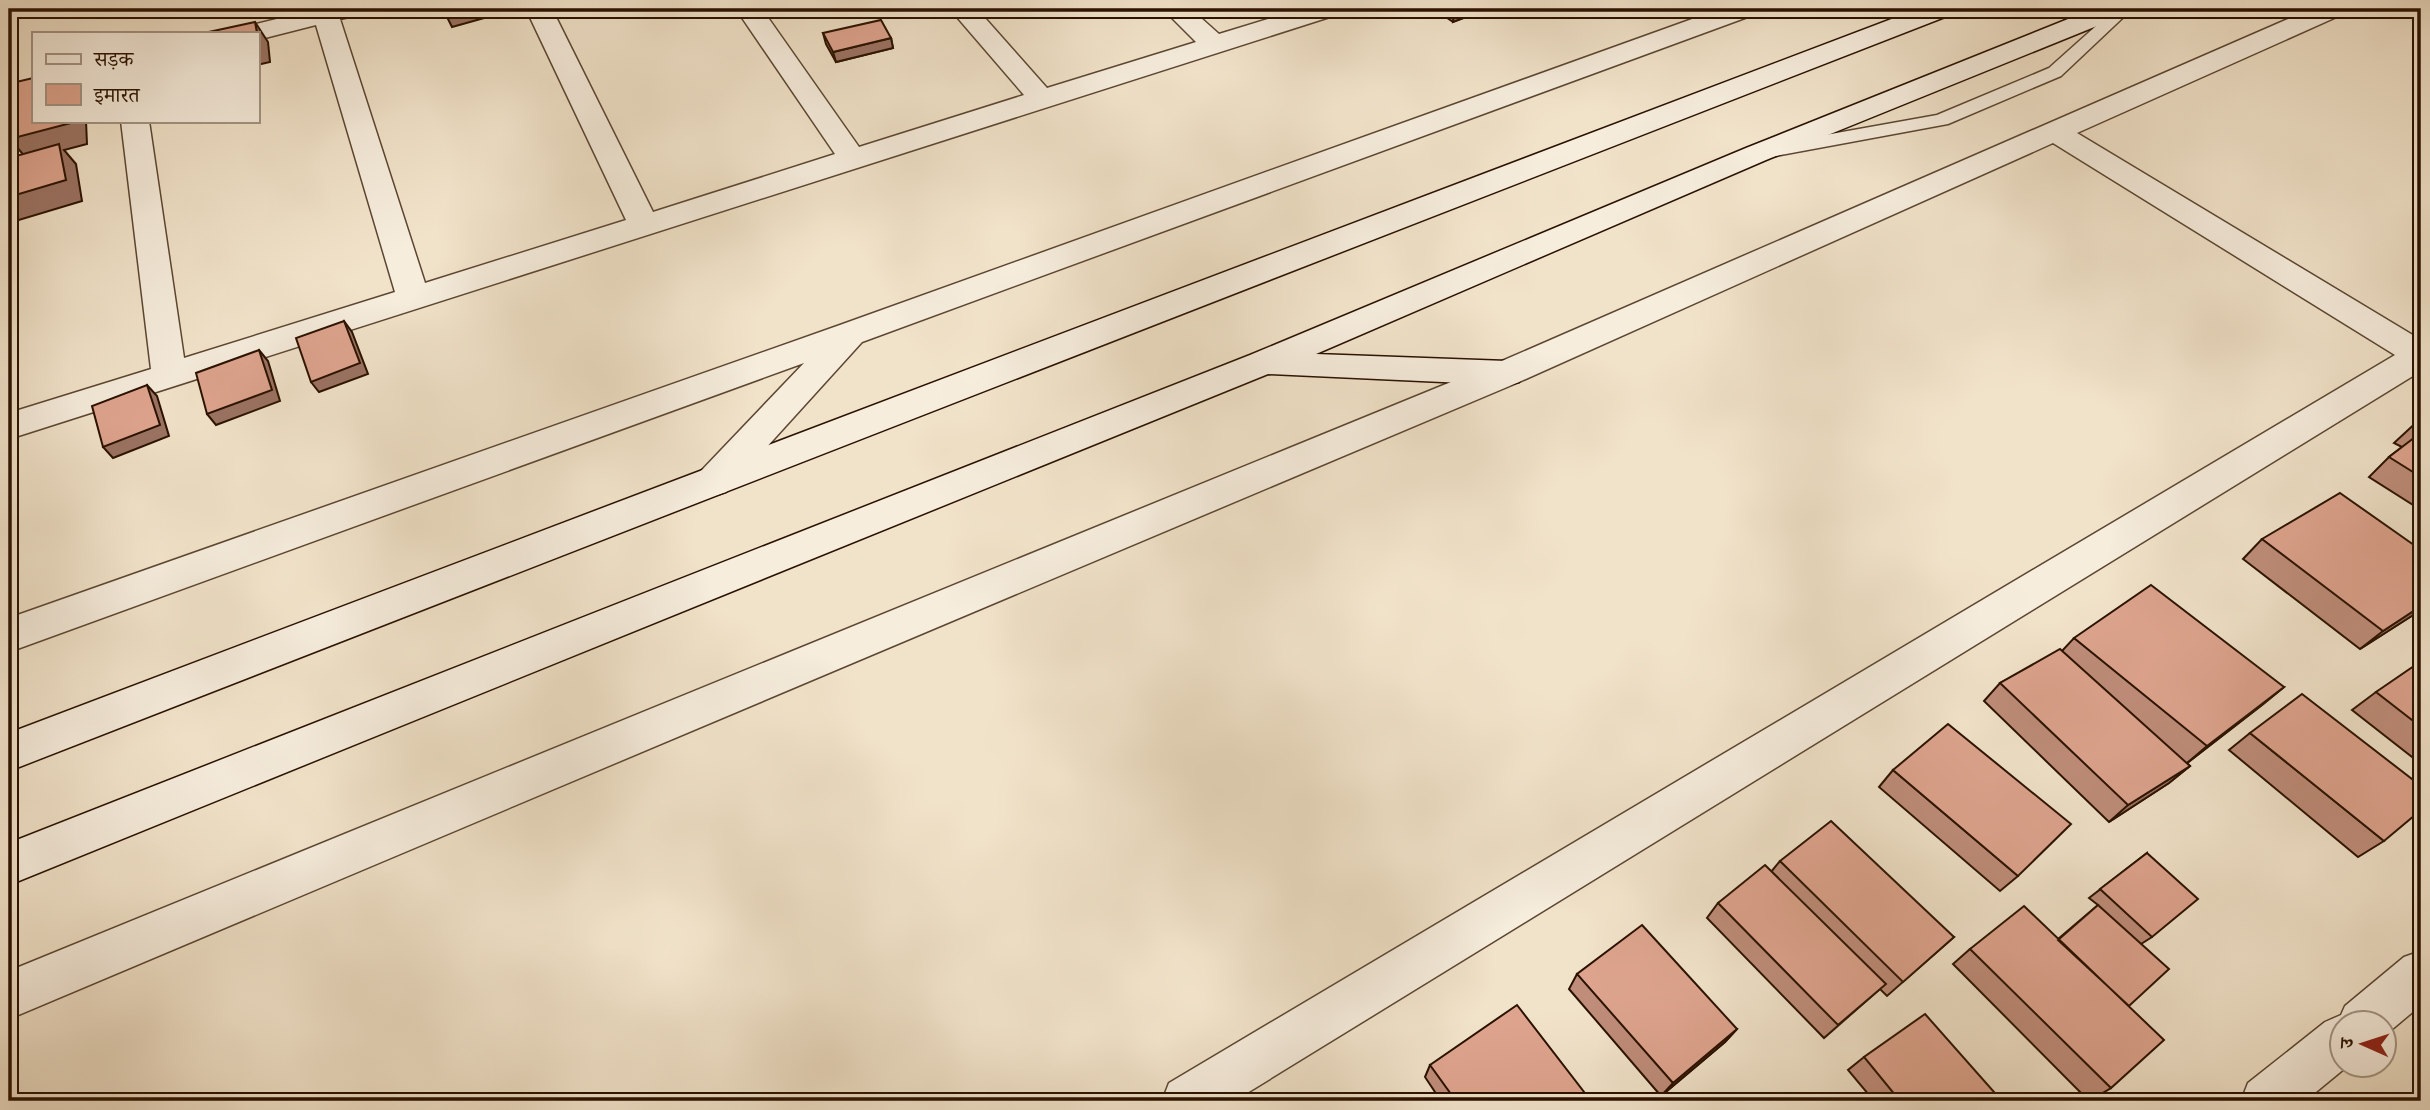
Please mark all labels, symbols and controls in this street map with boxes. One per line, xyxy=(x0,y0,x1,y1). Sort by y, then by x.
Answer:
legend xyxy=(32,32,259,122)
text: सड़क xyxy=(93,46,134,75)
text: इमारत xyxy=(93,82,141,111)
north arrow xyxy=(2328,1009,2398,1078)
text: उ xyxy=(2335,1036,2361,1051)

